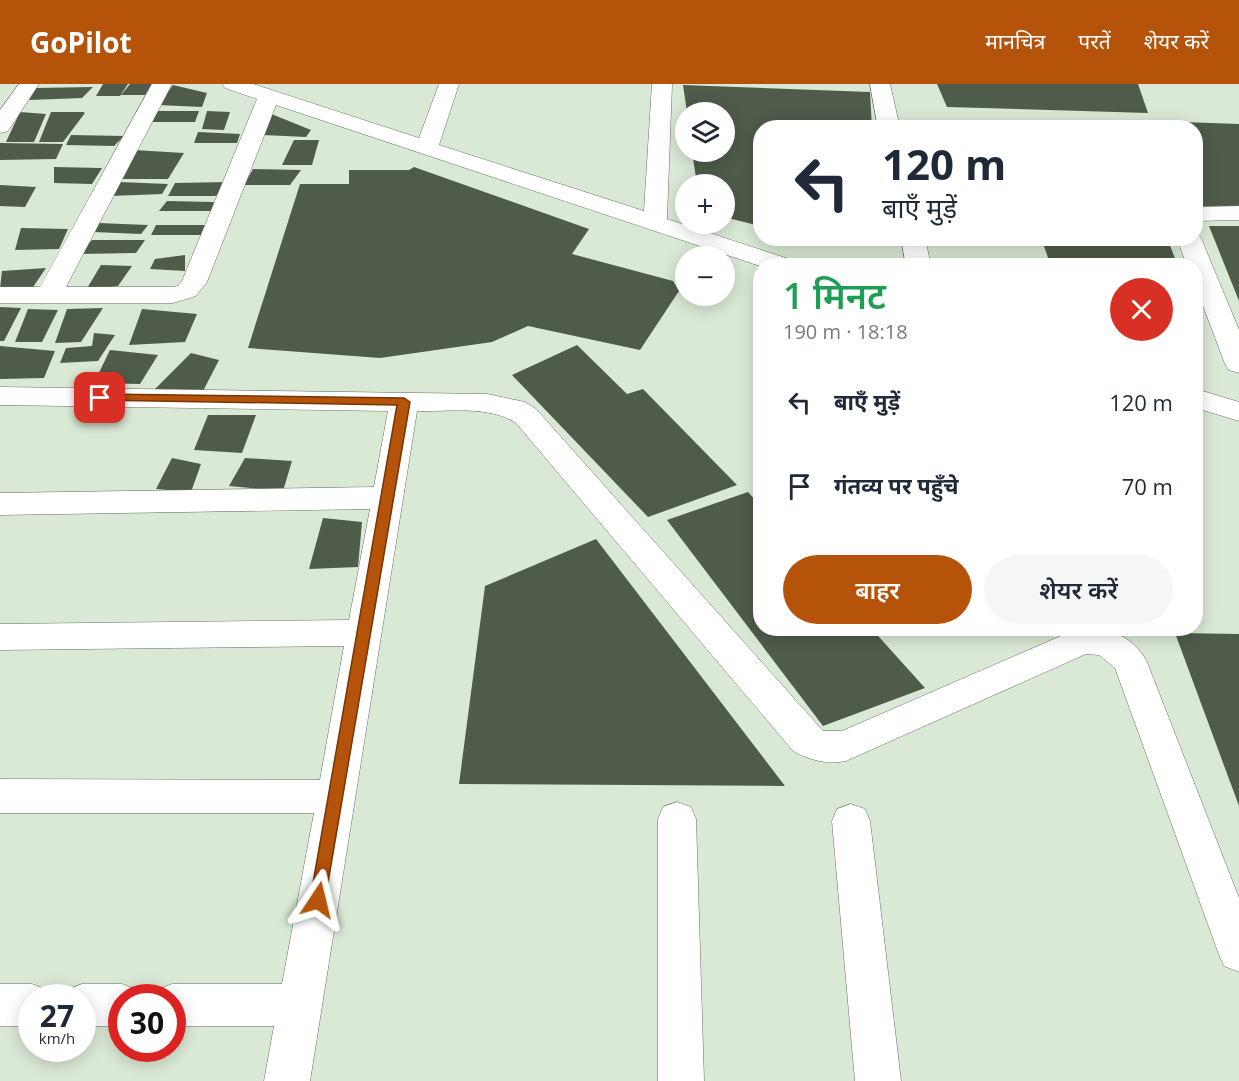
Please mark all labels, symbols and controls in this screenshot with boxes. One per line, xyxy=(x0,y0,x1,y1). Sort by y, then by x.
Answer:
text: GoPilot xyxy=(30,23,132,61)
text: मानचित्र xyxy=(985,27,1045,55)
text: परतें xyxy=(1078,27,1111,55)
text: शेयर करें xyxy=(1144,27,1209,55)
map controls xyxy=(675,102,735,306)
button: layers xyxy=(675,102,735,162)
text: 120 m xyxy=(882,135,1006,192)
icon: left xyxy=(783,144,861,222)
button: + xyxy=(675,174,735,234)
text: बाएँ मुड़ें xyxy=(882,189,957,226)
button: − xyxy=(675,246,735,306)
text: 1 मिनट xyxy=(783,271,886,320)
button: close xyxy=(1110,278,1173,341)
text: 190 m · 18:18 xyxy=(783,318,908,345)
pin xyxy=(74,372,125,423)
icon: arrive xyxy=(83,381,116,414)
icon: left xyxy=(783,386,816,419)
text: बाएँ मुड़ें xyxy=(834,386,900,416)
text: 120 m xyxy=(1109,387,1173,417)
icon: arrive xyxy=(783,470,816,503)
text: गंतव्य पर पहुँचे xyxy=(834,470,959,500)
text: 70 m xyxy=(1122,471,1173,501)
button: बाहर xyxy=(783,555,972,624)
button: शेयर करें xyxy=(984,555,1173,624)
position arrow xyxy=(286,868,350,932)
speed limit sign: 30 xyxy=(108,984,186,1062)
text: 27 xyxy=(40,995,74,1036)
text: km/h xyxy=(39,1028,75,1048)

